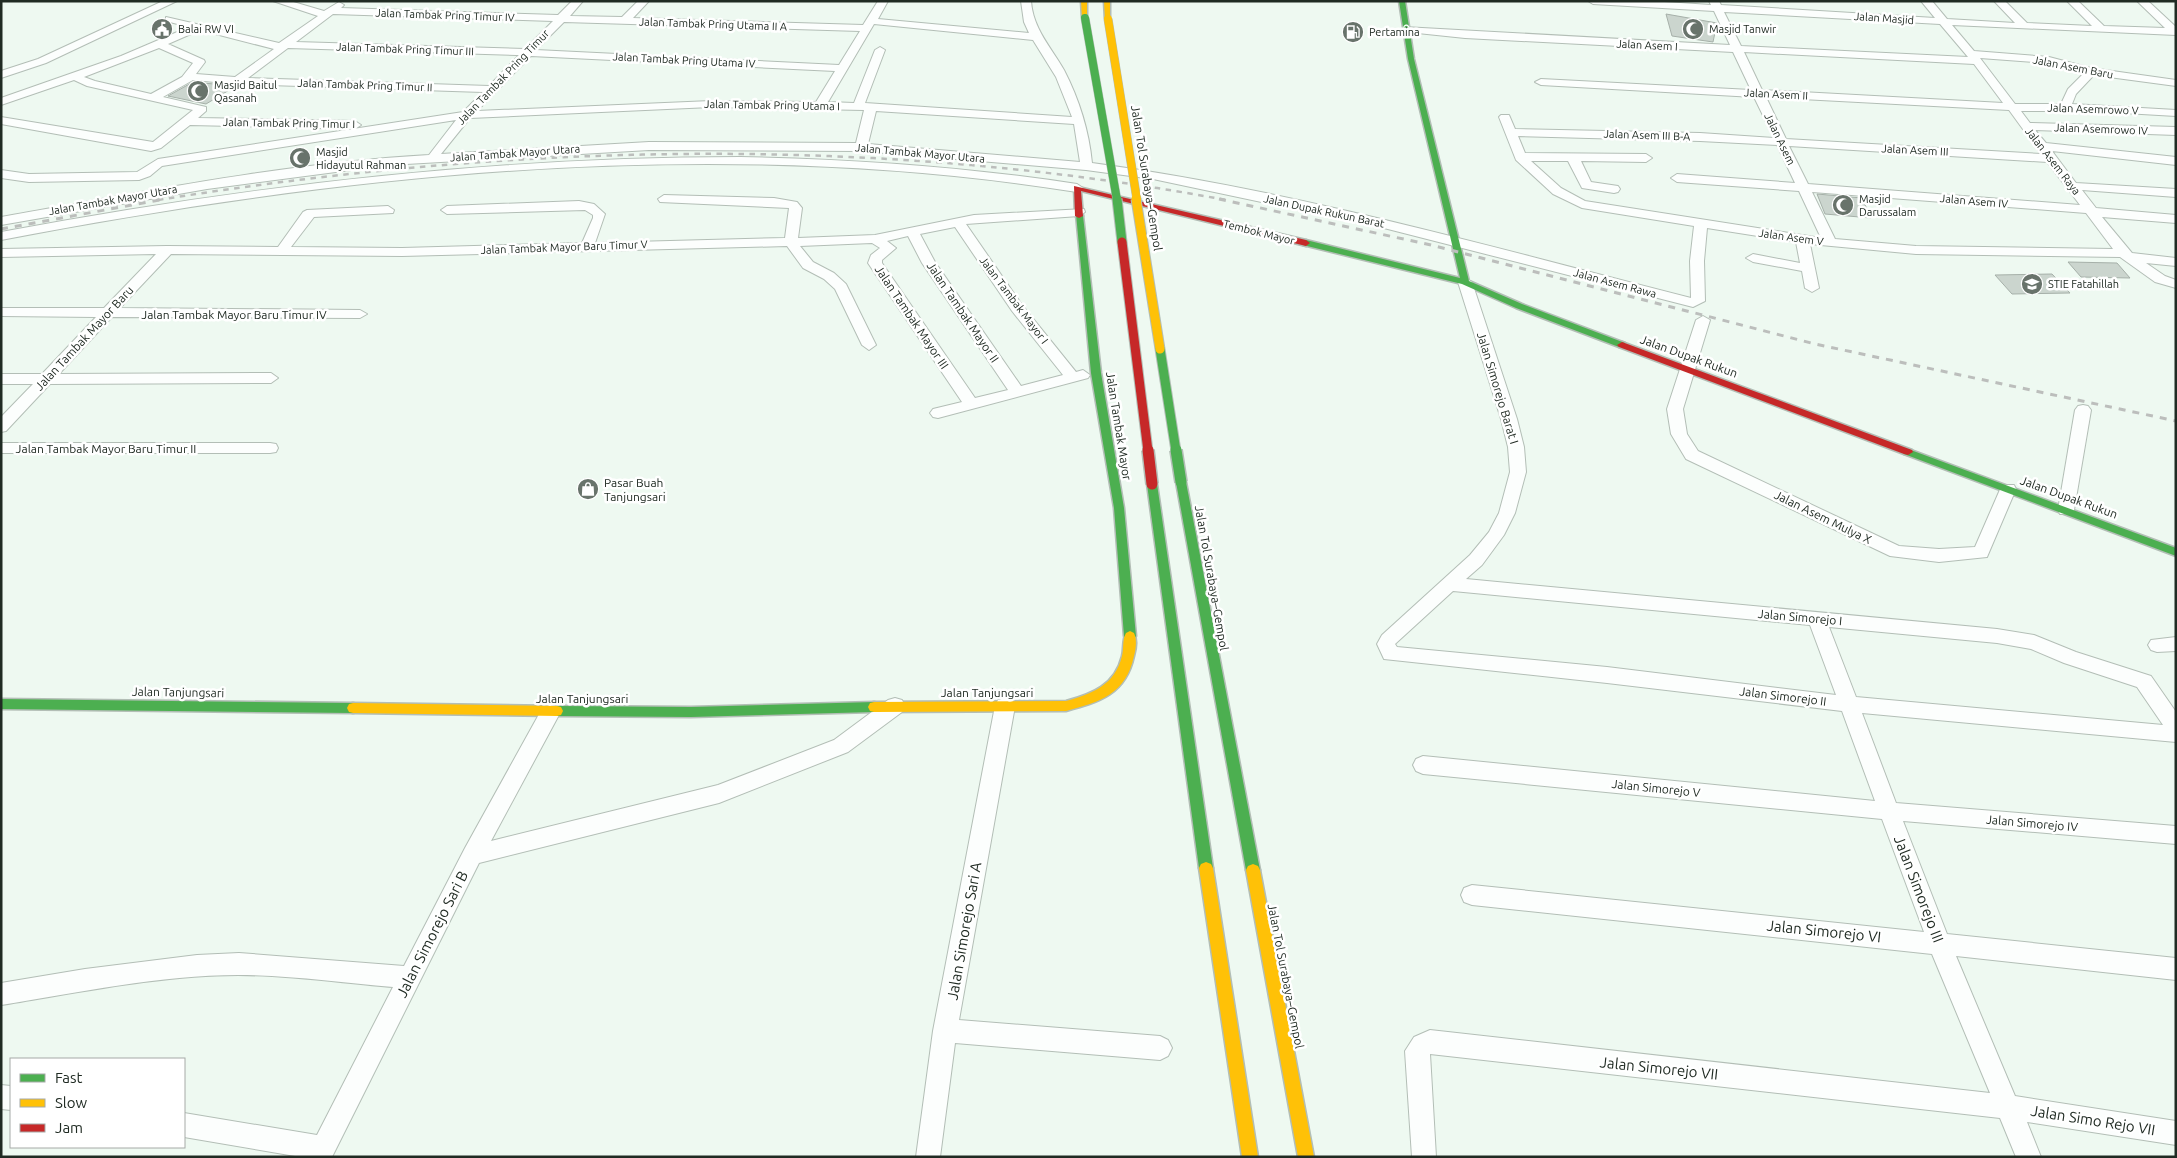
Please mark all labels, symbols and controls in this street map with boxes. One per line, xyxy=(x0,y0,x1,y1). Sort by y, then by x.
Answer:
street label: Jalan Tambak Pring Timur IV xyxy=(375,7,515,23)
street label: Jalan Masjid xyxy=(1854,10,1914,26)
street label: Jalan Tambak Pring Utama II A xyxy=(639,15,788,33)
public building icon: Balai RW VI xyxy=(150,17,174,41)
mosque icon: Masjid Tanwir xyxy=(1681,17,1705,41)
fuel station icon: Pertamina xyxy=(1341,20,1365,44)
place label: Balai RW VI xyxy=(178,23,234,35)
place label: Masjid Tanwir xyxy=(1709,23,1777,35)
place label: Pertamina xyxy=(1369,26,1420,38)
street label: Jalan Tambak Pring Timur xyxy=(455,27,552,127)
street label: Jalan Asem I xyxy=(1616,37,1678,53)
street label: Jalan Tambak Pring Timur III xyxy=(336,41,474,57)
street label: Jalan Tambak Pring Utama IV xyxy=(612,50,756,70)
street label: Jalan Asem Baru xyxy=(2032,53,2114,81)
street label: Jalan Tambak Pring Timur II xyxy=(297,77,433,93)
mosque icon: Masjid Baitul Qasanah xyxy=(186,79,210,103)
place label: Masjid Baitul Qasanah xyxy=(214,79,277,104)
street label: Jalan Asem II xyxy=(1744,86,1808,102)
street label: Jalan Tambak Pring Utama I xyxy=(704,98,840,112)
street label: Jalan Asemrowo V xyxy=(2047,101,2139,117)
street label: Jalan Tol Surabaya–Gempol xyxy=(1129,104,1165,252)
street label: Jalan Asem xyxy=(1762,111,1798,167)
street label: Jalan Tambak Pring Timur I xyxy=(223,116,355,130)
street label: Jalan Asemrowo IV xyxy=(2054,121,2148,137)
street label: Jalan Asem Raya xyxy=(2023,125,2083,197)
street label: Jalan Asem III B-A xyxy=(1603,127,1691,143)
street label: Jalan Tambak Mayor Utara xyxy=(855,141,985,165)
street label: Jalan Tambak Mayor Utara xyxy=(450,142,580,164)
street label: Jalan Asem III xyxy=(1881,142,1949,158)
mosque icon: Masjid Hidayutul Rahman xyxy=(288,146,312,170)
place label: Masjid Hidayutul Rahman xyxy=(316,146,406,171)
street label: Jalan Tambak Mayor Utara xyxy=(48,183,178,217)
street label: Jalan Dupak Rukun Barat xyxy=(1263,192,1386,230)
street label: Jalan Asem IV xyxy=(1939,192,2009,210)
mosque icon: Masjid Darussalam xyxy=(1831,193,1855,217)
place label: Masjid Darussalam xyxy=(1859,193,1916,218)
street label: Tembok Mayor xyxy=(1222,217,1297,247)
street label: Jalan Asem V xyxy=(1758,226,1824,248)
street label: Jalan Tambak Mayor Baru Timur V xyxy=(480,238,648,256)
street label: Jalan Tambak Mayor I xyxy=(977,254,1051,346)
street label: Jalan Tambak Mayor II xyxy=(924,259,1002,365)
street label: Jalan Tambak Mayor III xyxy=(873,263,951,371)
street label: Jalan Asem Rawa xyxy=(1572,266,1658,300)
school or university icon: STIE Fatahillah xyxy=(2020,272,2044,296)
place label: STIE Fatahillah xyxy=(2048,278,2119,290)
street label: Jalan Tambak Mayor Baru xyxy=(32,283,136,393)
street label: Jalan Tambak Mayor Baru Timur IV xyxy=(141,308,327,321)
street label: Jalan Simorejo Barat I xyxy=(1475,330,1521,446)
street label: Jalan Dupak Rukun xyxy=(1639,332,1739,380)
street label: Jalan Tambak Mayor xyxy=(1104,371,1134,482)
street label: Jalan Tambak Mayor Baru Timur II xyxy=(16,442,196,455)
street label: Jalan Dupak Rukun xyxy=(2019,473,2119,521)
place label: Pasar Buah Tanjungsari xyxy=(604,476,666,503)
shop icon: Pasar Buah Tanjungsari xyxy=(576,477,600,501)
street label: Jalan Asem Mulya X xyxy=(1772,488,1874,546)
street label: Jalan Tol Surabaya–Gempol xyxy=(1193,504,1231,652)
street label: Jalan Simorejo I xyxy=(1757,607,1843,627)
street label: Jalan Simorejo II xyxy=(1739,684,1827,708)
street label: Jalan Tanjungsari xyxy=(132,685,224,699)
street label: Jalan Tanjungsari xyxy=(941,686,1033,699)
street label: Jalan Tanjungsari xyxy=(536,692,628,705)
street label: Jalan Simorejo V xyxy=(1611,777,1701,799)
street label: Jalan Simorejo IV xyxy=(1986,813,2079,834)
street label: Jalan Simorejo III xyxy=(1891,833,1947,945)
street label: Jalan Simorejo Sari A xyxy=(943,860,985,1001)
street label: Jalan Simorejo Sari B xyxy=(393,868,471,1000)
street label: Jalan Tol Surabaya–Gempol xyxy=(1266,903,1306,1049)
street label: Jalan Simorejo VI xyxy=(1766,917,1882,945)
street label: Jalan Simorejo VII xyxy=(1599,1053,1719,1083)
legend xyxy=(10,1058,185,1148)
text: Fast xyxy=(55,1069,83,1086)
text: Slow xyxy=(55,1094,88,1111)
street label: Jalan Simo Rejo VII xyxy=(2029,1102,2157,1138)
text: Jam xyxy=(55,1119,83,1136)

